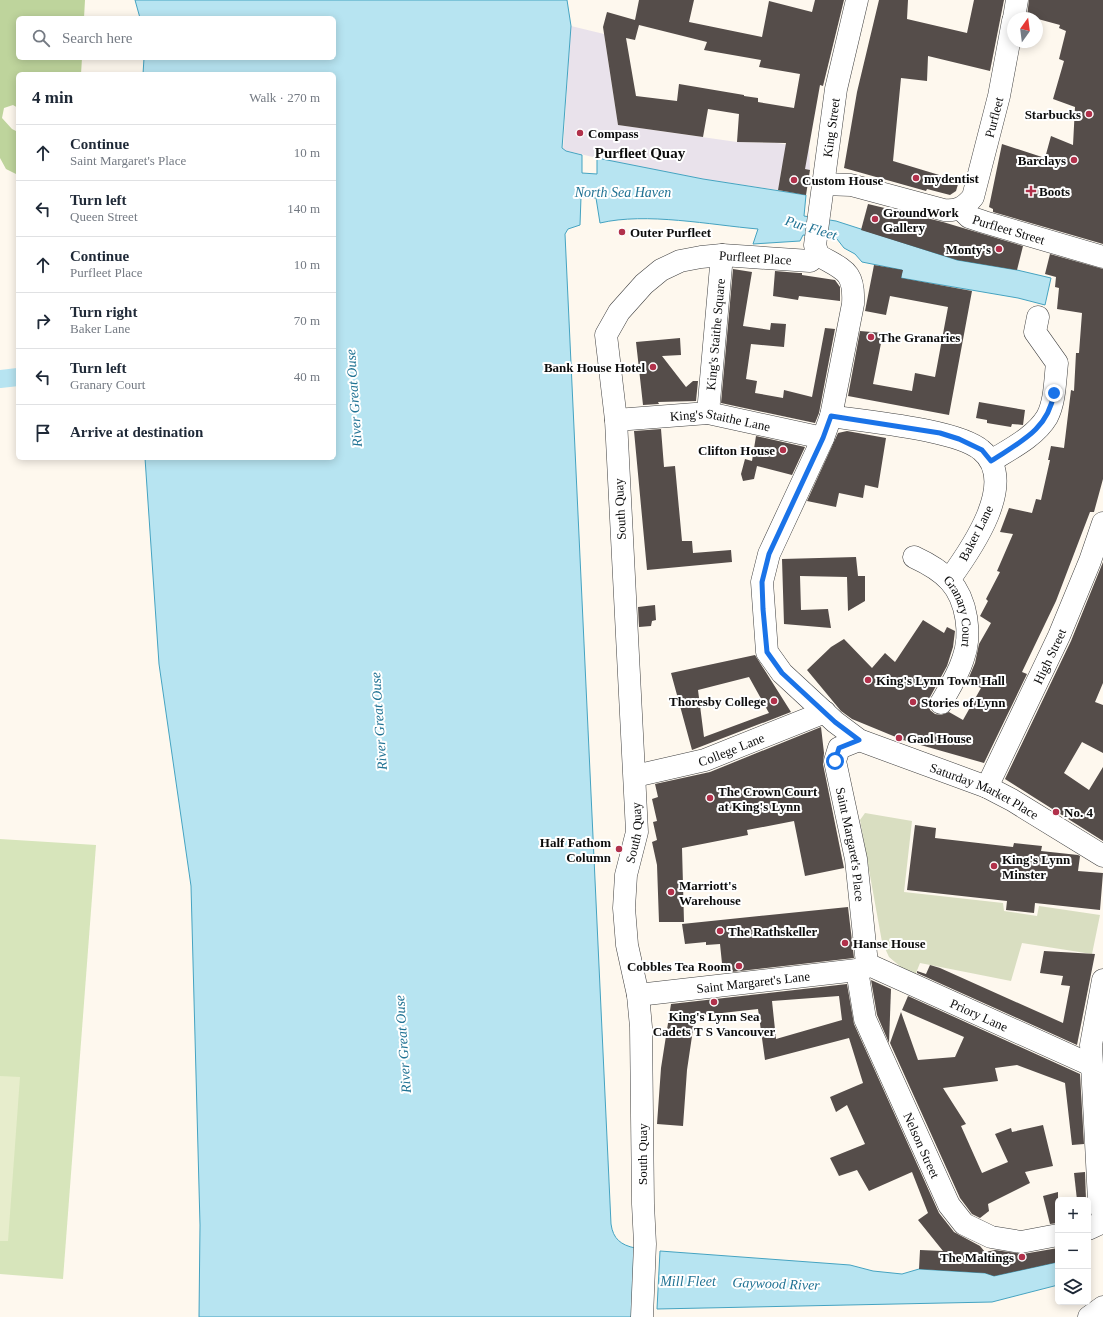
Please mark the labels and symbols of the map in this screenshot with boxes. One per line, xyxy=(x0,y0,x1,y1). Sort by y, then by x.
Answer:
north arrow xyxy=(1007,12,1043,48)
street label: Purfleet xyxy=(981,95,1006,139)
street label: King Street xyxy=(819,97,842,158)
place label: Starbucks xyxy=(1025,107,1081,122)
marker: Starbucks xyxy=(1084,109,1094,119)
place label: Compass xyxy=(588,126,639,141)
marker: Compass xyxy=(575,128,585,138)
district label: Purfleet Quay xyxy=(595,145,686,161)
place label: Barclays xyxy=(1018,153,1066,168)
marker: Barclays xyxy=(1069,155,1079,165)
place label: mydentist xyxy=(924,171,980,186)
place label: Custom House xyxy=(802,173,883,188)
marker: mydentist xyxy=(911,173,921,183)
marker: Custom House xyxy=(789,175,799,185)
place label: Boots xyxy=(1039,184,1070,199)
water label: North Sea Haven xyxy=(574,185,671,200)
marker: Boots xyxy=(1026,186,1036,196)
place label: GroundWork Gallery xyxy=(883,205,959,235)
street label: Purfleet Street xyxy=(971,211,1047,247)
water label: Pur Fleet xyxy=(782,213,840,243)
marker: GroundWork Gallery xyxy=(870,214,880,224)
place label: Outer Purfleet xyxy=(630,225,712,240)
marker: Outer Purfleet xyxy=(617,227,627,237)
place label: Monty's xyxy=(946,242,991,257)
marker: Monty's xyxy=(994,244,1004,254)
street label: Purfleet Place xyxy=(719,247,792,267)
street label: King's Staithe Square xyxy=(703,278,727,391)
place label: The Granaries xyxy=(879,330,960,345)
marker: The Granaries xyxy=(866,332,876,342)
water label: River Great Ouse xyxy=(343,348,365,449)
place label: Bank House Hotel xyxy=(544,360,645,375)
marker: Bank House Hotel xyxy=(648,362,658,372)
route end xyxy=(1045,384,1063,402)
street label: King's Staithe Lane xyxy=(669,405,772,434)
place label: Clifton House xyxy=(698,443,775,458)
marker: Clifton House xyxy=(778,445,788,455)
street label: South Quay xyxy=(611,477,629,540)
street label: Baker Lane xyxy=(956,503,996,563)
street label: Granary Court xyxy=(941,572,975,649)
street label: High Street xyxy=(1030,626,1069,686)
water label: River Great Ouse xyxy=(368,671,390,772)
place label: King's Lynn Town Hall xyxy=(876,673,1005,688)
marker: King's Lynn Town Hall xyxy=(863,675,873,685)
place label: Thoresby College xyxy=(669,694,766,709)
place label: Stories of Lynn xyxy=(921,695,1006,710)
marker: Thoresby College xyxy=(769,696,779,706)
marker: Stories of Lynn xyxy=(908,697,918,707)
street label: College Lane xyxy=(697,730,767,769)
place label: Gaol House xyxy=(907,731,972,746)
marker: Gaol House xyxy=(894,733,904,743)
route start xyxy=(826,752,844,770)
street label: Saturday Market Place xyxy=(928,759,1042,822)
place label: The Crown Court at King's Lynn xyxy=(718,784,818,814)
street label: Saint Margaret's Place xyxy=(833,786,868,903)
marker: The Crown Court at King's Lynn xyxy=(705,793,715,803)
street label: South Quay xyxy=(622,801,645,865)
place label: No. 4 xyxy=(1064,805,1093,820)
marker: No. 4 xyxy=(1051,807,1061,817)
place label: Half Fathom Column xyxy=(540,835,612,865)
marker: Half Fathom Column xyxy=(614,844,624,854)
place label: King's Lynn Minster xyxy=(1002,852,1071,882)
marker: King's Lynn Minster xyxy=(989,861,999,871)
place label: Marriott's Warehouse xyxy=(679,878,741,908)
marker: Marriott's Warehouse xyxy=(666,887,676,897)
place label: The Rathskeller xyxy=(728,924,817,939)
marker: The Rathskeller xyxy=(715,926,725,936)
place label: Hanse House xyxy=(853,936,926,951)
marker: Hanse House xyxy=(840,938,850,948)
place label: Cobbles Tea Room xyxy=(627,959,731,974)
marker: Cobbles Tea Room xyxy=(734,961,744,971)
street label: Saint Margaret's Lane xyxy=(696,968,811,996)
water label: River Great Ouse xyxy=(392,994,414,1095)
street label: Priory Lane xyxy=(948,995,1011,1034)
marker: King's Lynn Sea Cadets T S Vancouver xyxy=(709,997,719,1007)
place label: King's Lynn Sea Cadets T S Vancouver xyxy=(653,1009,776,1039)
street label: Nelson Street xyxy=(901,1110,943,1181)
street label: South Quay xyxy=(635,1123,650,1185)
place label: The Maltings xyxy=(940,1250,1014,1265)
marker: The Maltings xyxy=(1017,1252,1027,1262)
water label: Mill Fleet xyxy=(659,1274,717,1289)
water label: Gaywood River xyxy=(732,1275,821,1293)

